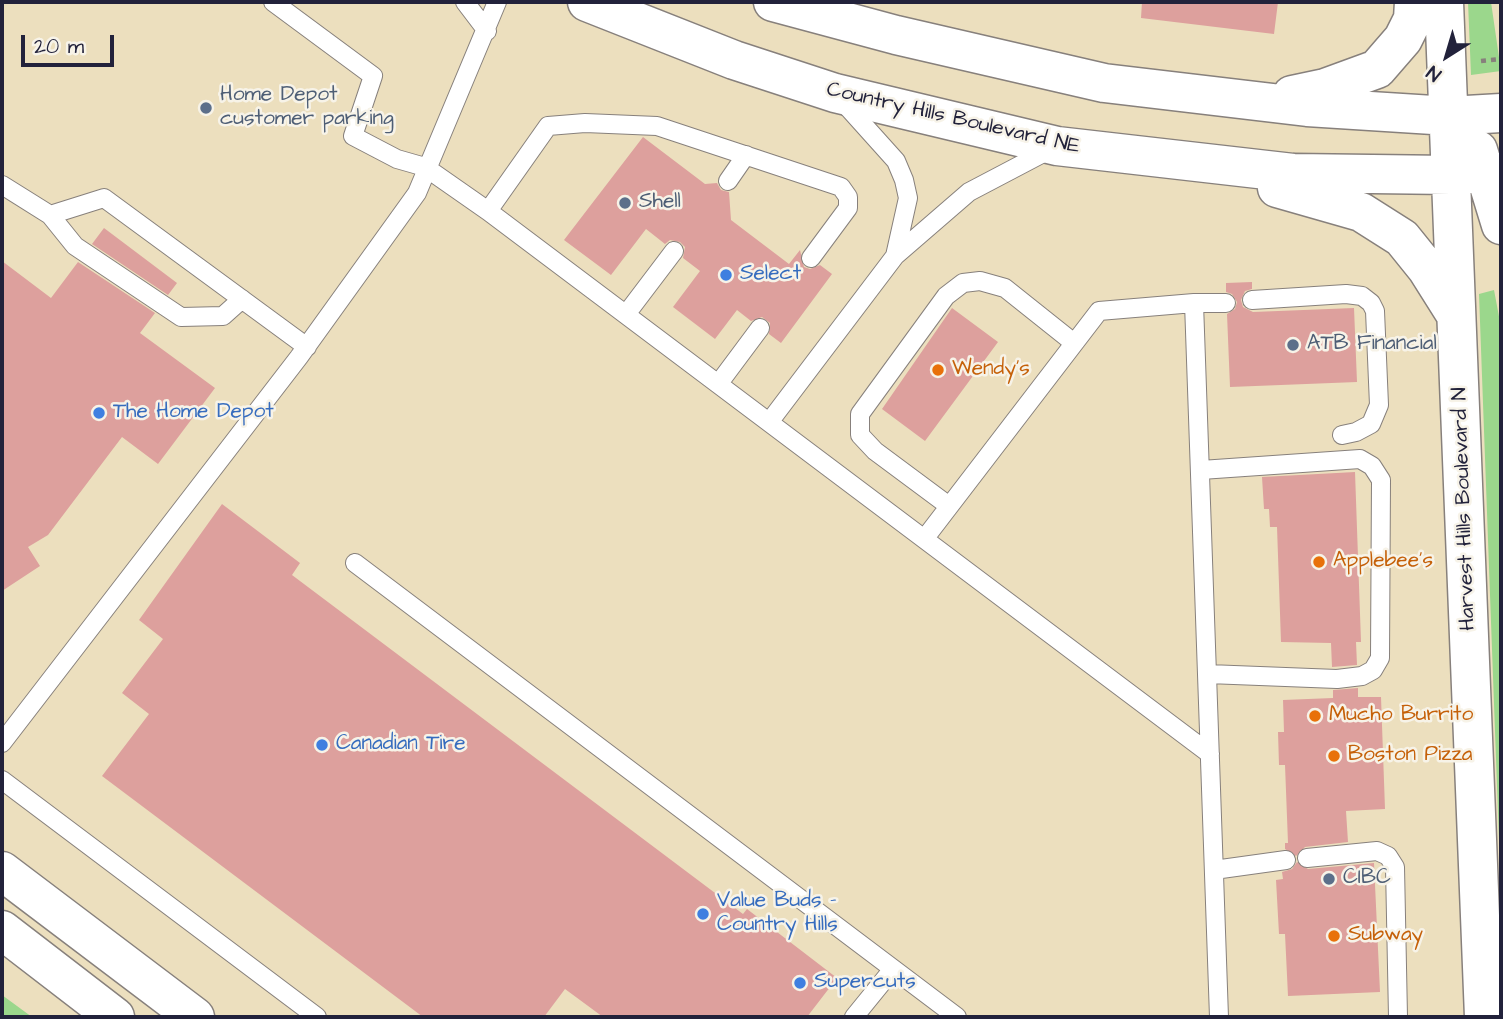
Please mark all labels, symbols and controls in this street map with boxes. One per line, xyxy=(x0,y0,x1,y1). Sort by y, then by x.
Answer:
scale bar xyxy=(24,21,117,65)
north arrow xyxy=(1412,21,1482,91)
text: 20 m xyxy=(34,32,84,61)
text: N xyxy=(1421,59,1447,88)
street label: Country Hills Boulevard NE xyxy=(824,78,1082,160)
place label: Home Depot customer parking xyxy=(220,83,394,133)
marker: Home Depot customer parking xyxy=(198,100,214,116)
place label: Shell xyxy=(639,190,681,216)
marker: Shell xyxy=(617,195,633,211)
place label: Select xyxy=(740,262,801,288)
marker: Select xyxy=(718,267,734,283)
place label: ATB Financial xyxy=(1307,332,1437,358)
marker: ATB Financial xyxy=(1285,337,1301,353)
place label: Wendy's xyxy=(952,357,1030,383)
marker: Wendy's xyxy=(930,362,946,378)
street label: Harvest Hills Boulevard N xyxy=(1448,387,1482,631)
place label: The Home Depot xyxy=(113,400,274,426)
marker: The Home Depot xyxy=(91,405,107,421)
place label: Applebee's xyxy=(1333,549,1433,575)
marker: Applebee's xyxy=(1311,554,1327,570)
place label: Mucho Burrito xyxy=(1329,703,1473,729)
marker: Mucho Burrito xyxy=(1307,708,1323,724)
place label: Canadian Tire xyxy=(336,732,465,758)
marker: Canadian Tire xyxy=(314,737,330,753)
place label: Boston Pizza xyxy=(1348,743,1473,769)
marker: Boston Pizza xyxy=(1326,748,1342,764)
place label: CIBC xyxy=(1343,866,1391,892)
marker: CIBC xyxy=(1321,871,1337,887)
place label: Value Buds - Country Hills xyxy=(717,889,838,939)
marker: Value Buds - Country Hills xyxy=(695,906,711,922)
place label: Subway xyxy=(1348,923,1423,949)
marker: Subway xyxy=(1326,928,1342,944)
place label: Supercuts xyxy=(814,970,916,996)
marker: Supercuts xyxy=(792,975,808,991)

